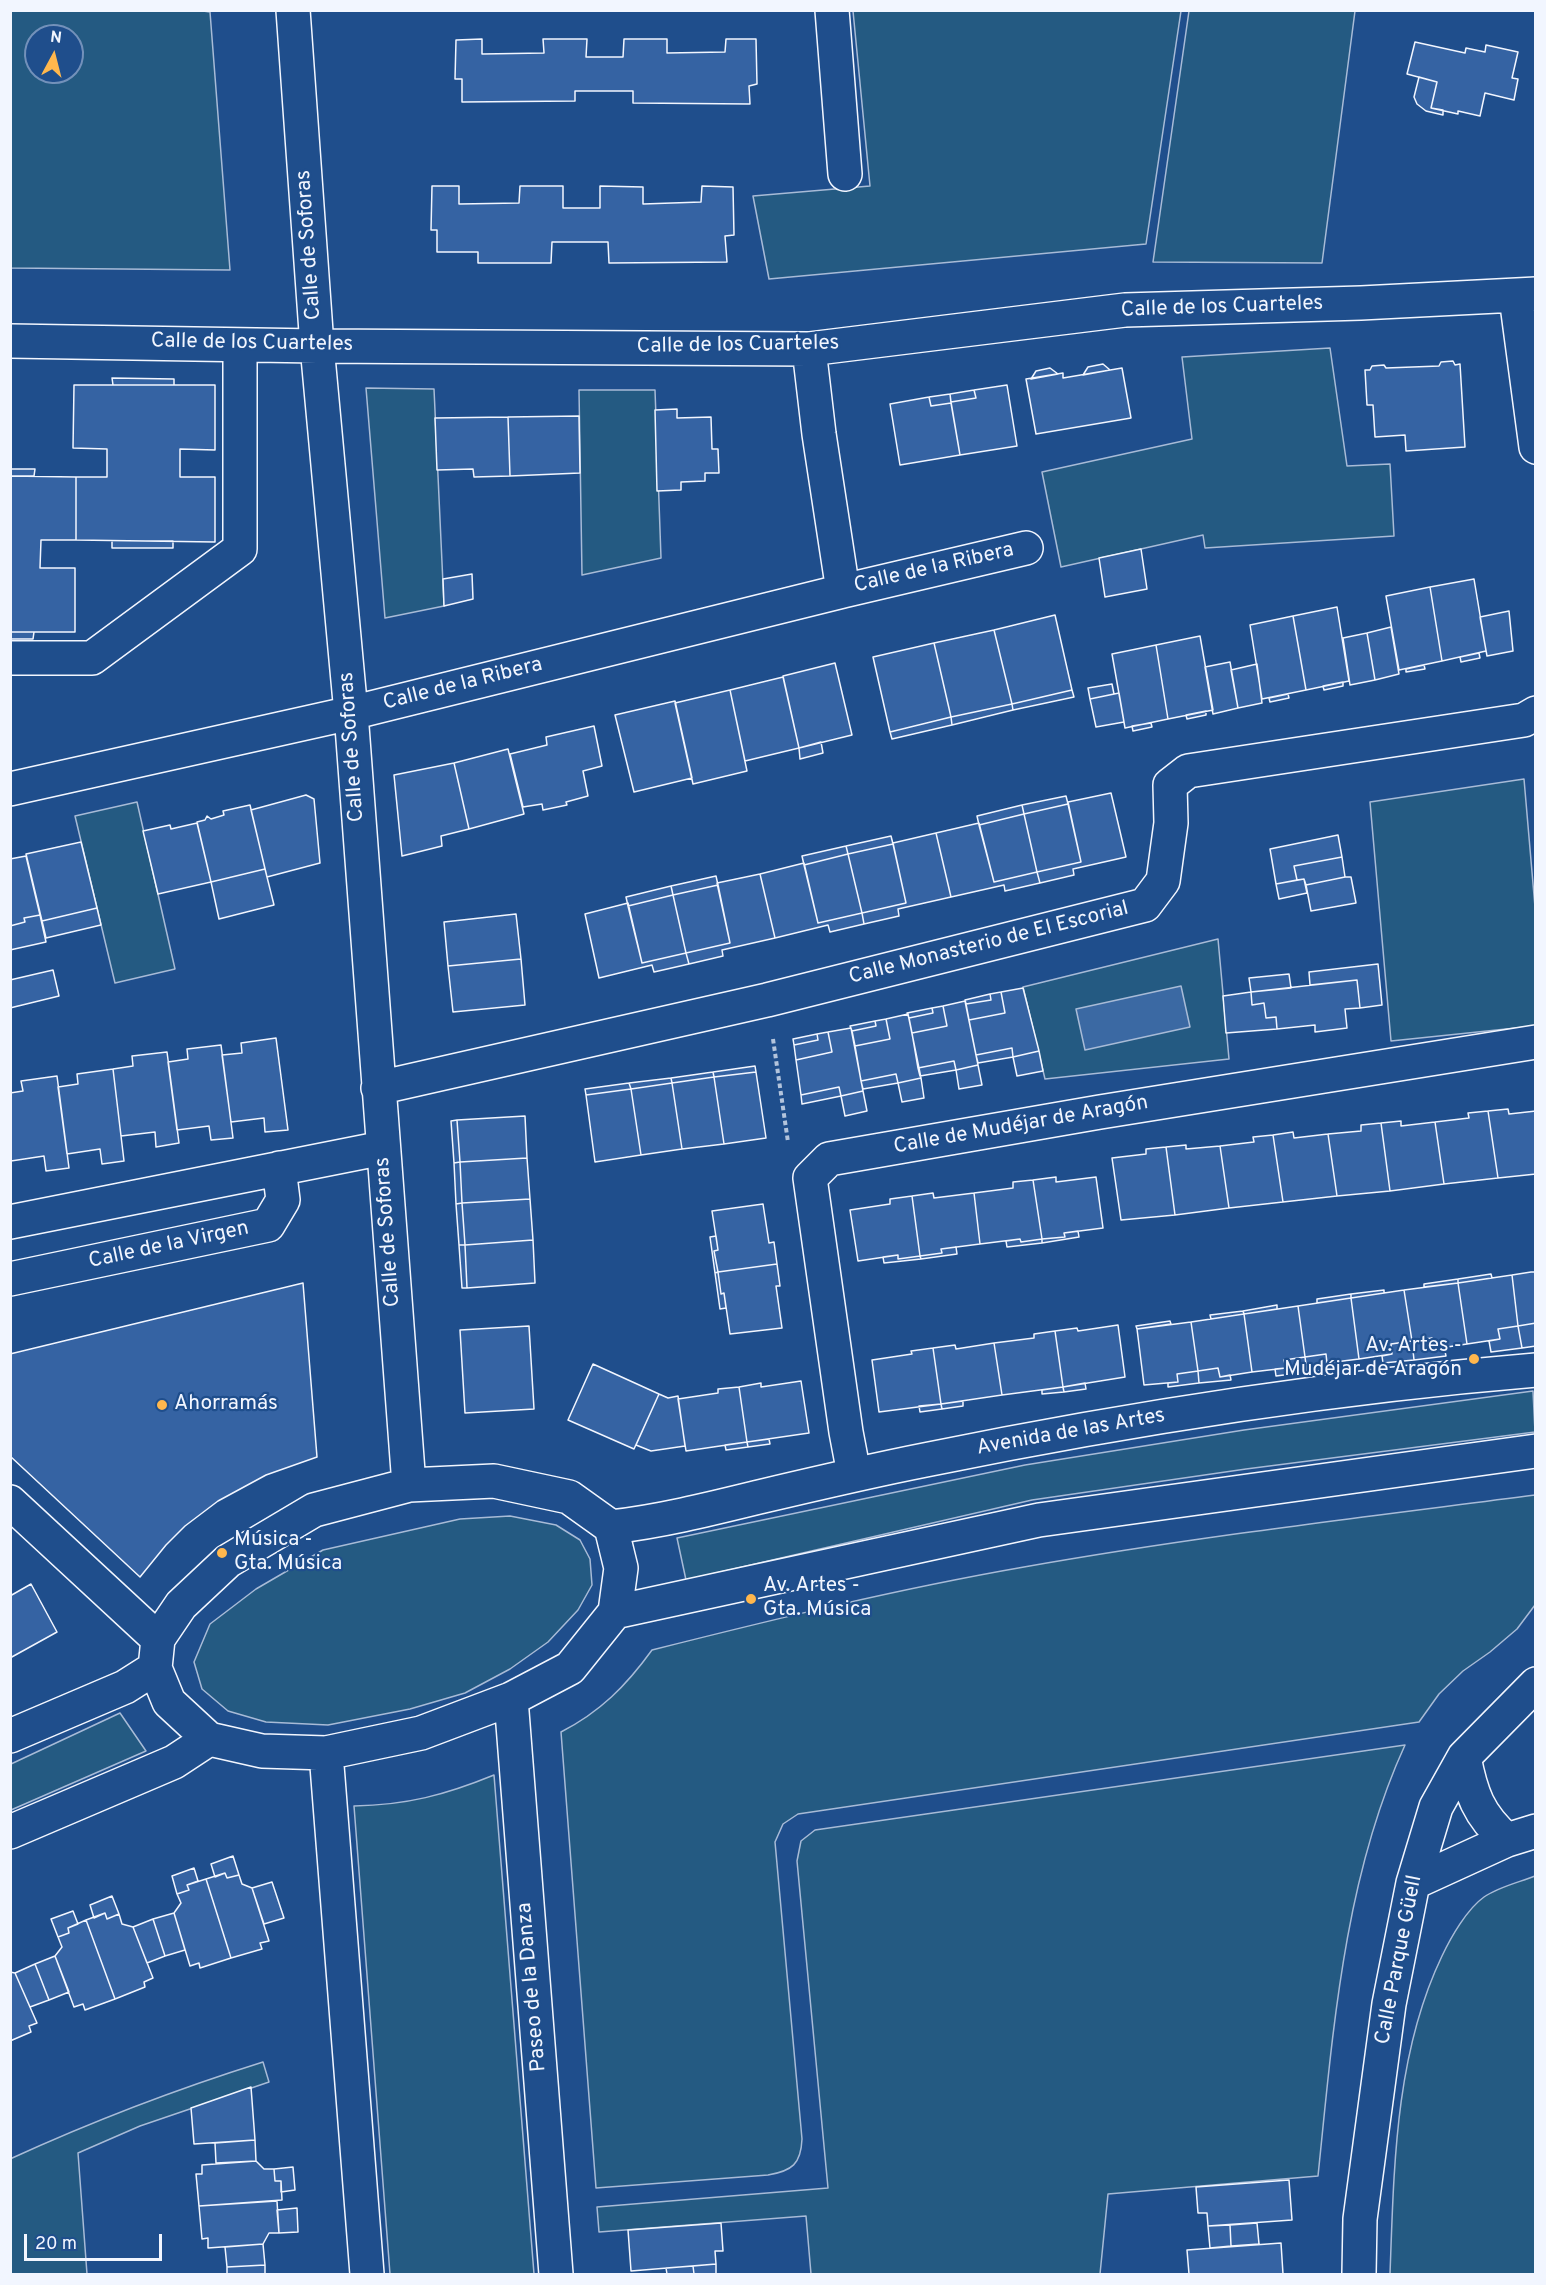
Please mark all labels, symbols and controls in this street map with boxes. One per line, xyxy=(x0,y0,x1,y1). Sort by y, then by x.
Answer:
north arrow xyxy=(24,24,84,84)
text: N xyxy=(49,27,63,49)
street label: Calle de Soforas xyxy=(292,169,328,321)
street label: Calle de los Cuarteles xyxy=(1120,292,1324,324)
street label: Calle de los Cuarteles xyxy=(151,330,353,358)
street label: Calle de los Cuarteles xyxy=(637,332,839,360)
street label: Calle de la Ribera xyxy=(852,538,1016,600)
street label: Calle de la Ribera xyxy=(381,653,545,717)
street label: Calle de Soforas xyxy=(335,671,371,823)
street label: Calle Monasterio de El Escorial xyxy=(847,897,1131,991)
street label: Calle de Mudéjar de Aragón xyxy=(892,1091,1150,1161)
street label: Calle de Soforas xyxy=(371,1156,407,1308)
street label: Calle de la Virgen xyxy=(87,1217,251,1275)
place label: Av. Artes - Mudéjar de Aragón xyxy=(1284,1334,1462,1384)
marker: Av. Artes - Mudéjar de Aragón xyxy=(1467,1352,1481,1366)
place label: Ahorramás xyxy=(174,1392,278,1418)
marker: Ahorramás xyxy=(155,1398,169,1412)
street label: Avenida de las Artes xyxy=(975,1404,1167,1462)
place label: Música - Gta. Música xyxy=(234,1528,342,1578)
marker: Música - Gta. Música xyxy=(215,1546,229,1560)
place label: Av. Artes - Gta. Música xyxy=(763,1574,871,1624)
marker: Av. Artes - Gta. Música xyxy=(744,1592,758,1606)
street label: Calle Parque Güell xyxy=(1371,1873,1429,2047)
street label: Paseo de la Danza xyxy=(513,1901,553,2073)
scale bar xyxy=(27,2222,165,2260)
text: 20 m xyxy=(35,2233,77,2256)

